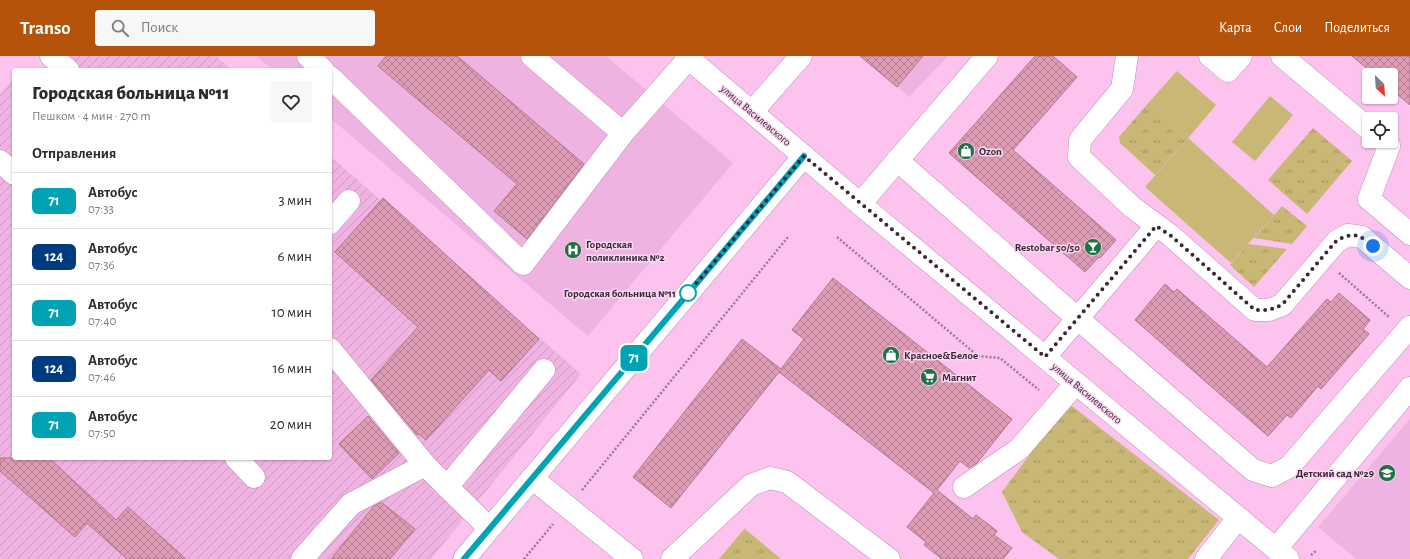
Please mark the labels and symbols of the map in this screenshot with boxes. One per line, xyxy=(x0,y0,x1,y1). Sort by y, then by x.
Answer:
north arrow xyxy=(1362,68,1398,104)
street label: улица Василевского xyxy=(718,82,793,148)
shop icon: Ozon xyxy=(956,141,976,161)
place label: Ozon xyxy=(979,146,1002,157)
your location xyxy=(1363,236,1383,256)
bar icon: Restobar 50/50 xyxy=(1083,237,1103,257)
place label: Городская поликлиника №2 xyxy=(586,239,665,263)
hospital icon: Городская поликлиника №2 xyxy=(563,240,583,260)
place label: Restobar 50/50 xyxy=(1015,242,1080,253)
marker: Городская больница №11 xyxy=(679,284,697,302)
place label: Городская больница №11 xyxy=(564,288,676,299)
line badge: 71 xyxy=(616,345,652,371)
shop icon: Красное&Белое xyxy=(881,345,901,365)
place label: Красное&Белое xyxy=(904,350,978,361)
street label: улица Василевского xyxy=(1049,360,1124,426)
supermarket icon: Магнит xyxy=(919,367,939,387)
place label: Магнит xyxy=(942,372,977,383)
school or university icon: Детский сад №29 xyxy=(1377,463,1397,483)
place label: Детский сад №29 xyxy=(1296,468,1374,479)

